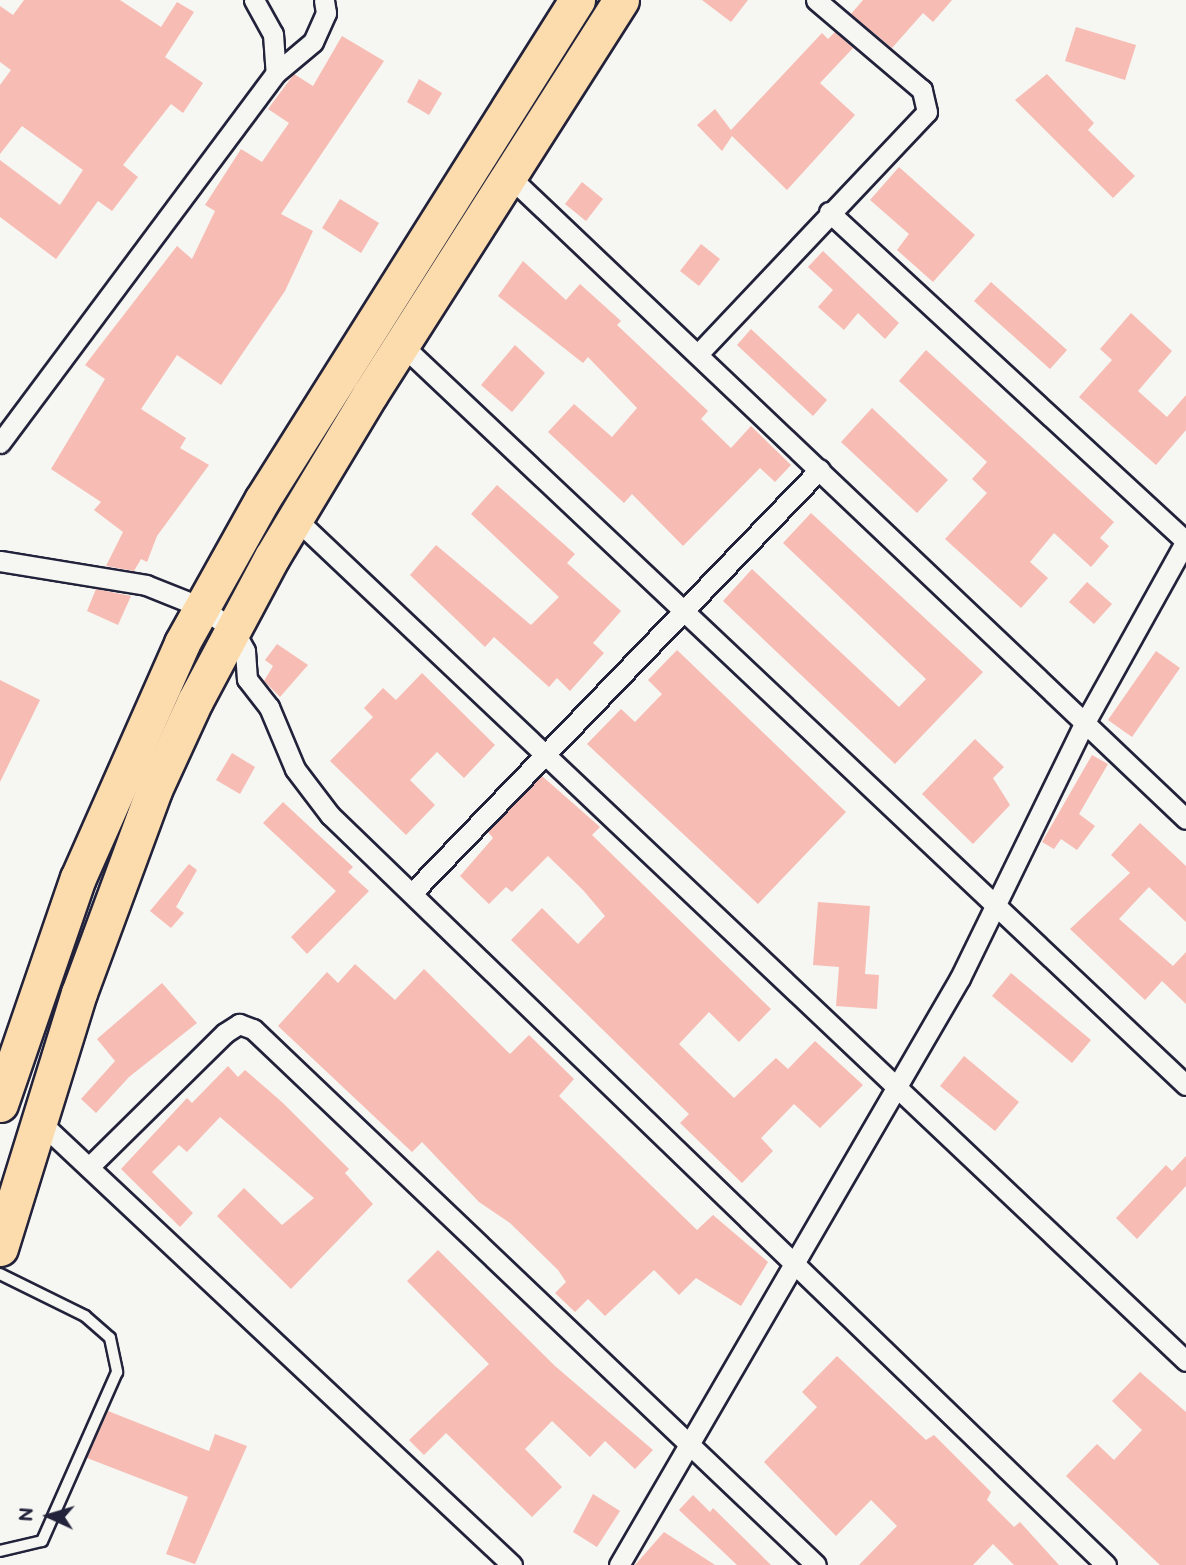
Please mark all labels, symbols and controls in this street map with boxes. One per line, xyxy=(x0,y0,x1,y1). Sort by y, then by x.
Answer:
north arrow xyxy=(14,1481,84,1551)
text: N xyxy=(16,1507,40,1522)

